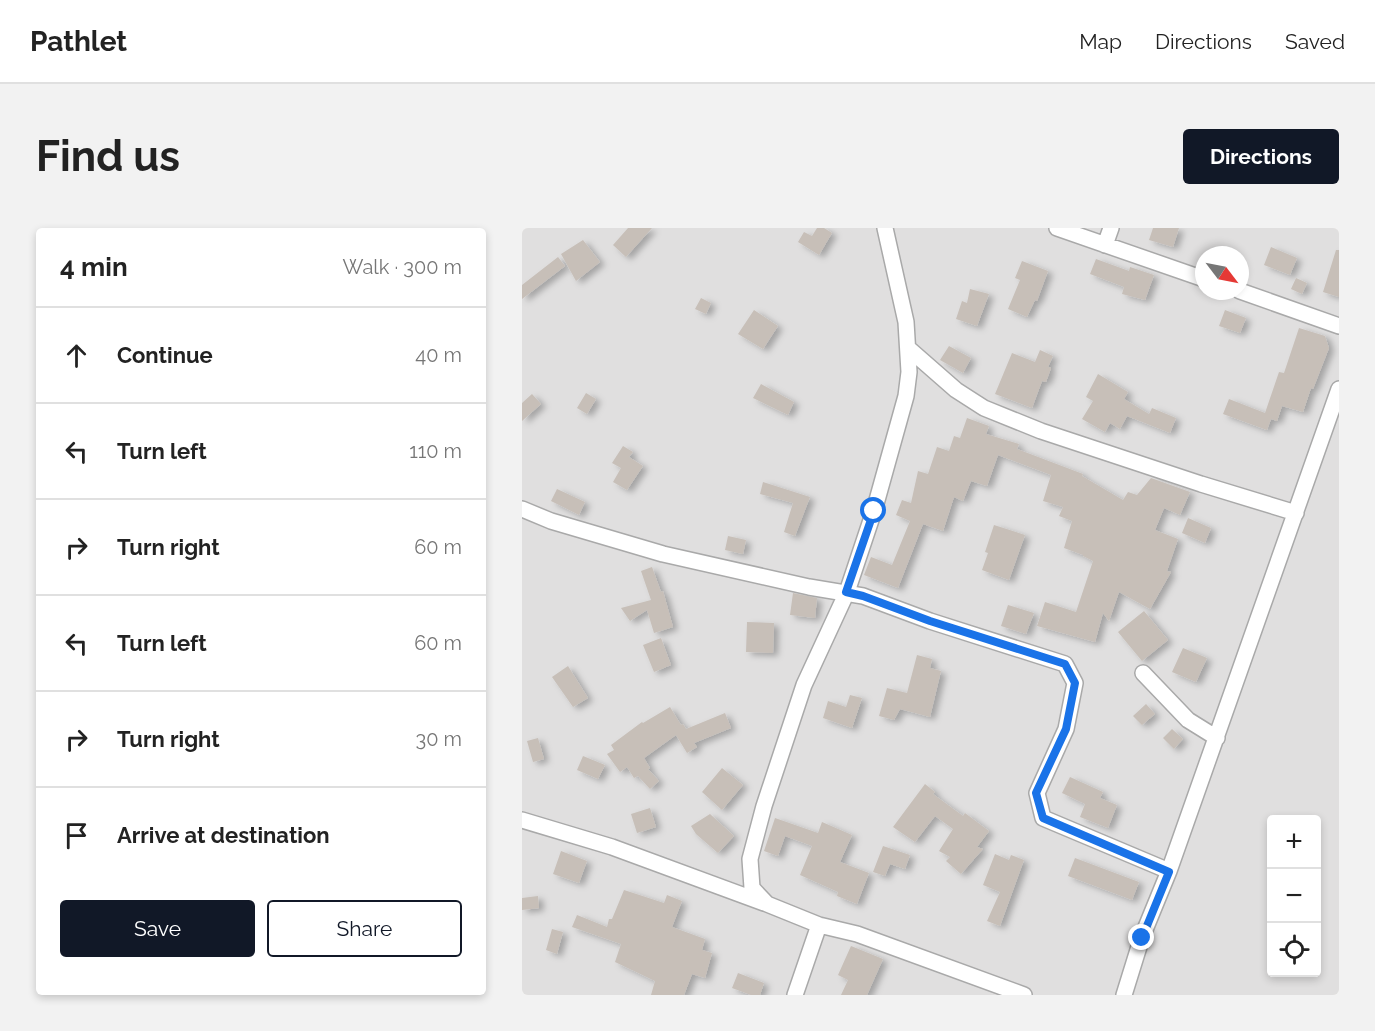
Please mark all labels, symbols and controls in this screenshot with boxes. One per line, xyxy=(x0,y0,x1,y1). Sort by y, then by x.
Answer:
text: Pathlet xyxy=(30,25,127,58)
text: Map xyxy=(1079,29,1122,54)
text: Directions xyxy=(1155,29,1252,54)
text: Saved xyxy=(1285,29,1345,54)
button: Directions xyxy=(1183,129,1339,184)
text: Find us xyxy=(36,132,180,181)
north arrow xyxy=(1195,246,1249,300)
text: 4 min xyxy=(60,252,128,282)
text: Walk · 300 m xyxy=(343,255,462,279)
icon: ahead xyxy=(60,339,93,372)
text: Continue xyxy=(117,342,213,368)
text: 40 m xyxy=(415,343,462,367)
icon: left xyxy=(60,435,93,468)
text: Turn left xyxy=(117,438,207,464)
text: 110 m xyxy=(409,439,462,463)
route start xyxy=(860,497,886,523)
icon: right xyxy=(60,531,93,564)
text: Turn right xyxy=(117,534,220,560)
text: 60 m xyxy=(414,535,462,559)
icon: left xyxy=(60,627,93,660)
text: Turn left xyxy=(117,630,207,656)
text: 60 m xyxy=(414,631,462,655)
icon: right xyxy=(60,723,93,756)
text: Turn right xyxy=(117,726,220,752)
text: 30 m xyxy=(416,727,462,751)
map controls xyxy=(1267,815,1321,977)
button: + xyxy=(1267,815,1321,869)
icon: arrive xyxy=(60,819,93,852)
text: Arrive at destination xyxy=(117,822,330,848)
button: − xyxy=(1267,869,1321,923)
button: Save xyxy=(60,900,255,957)
button: Share xyxy=(267,900,462,957)
button: locate xyxy=(1267,923,1321,977)
route end xyxy=(1128,924,1154,950)

